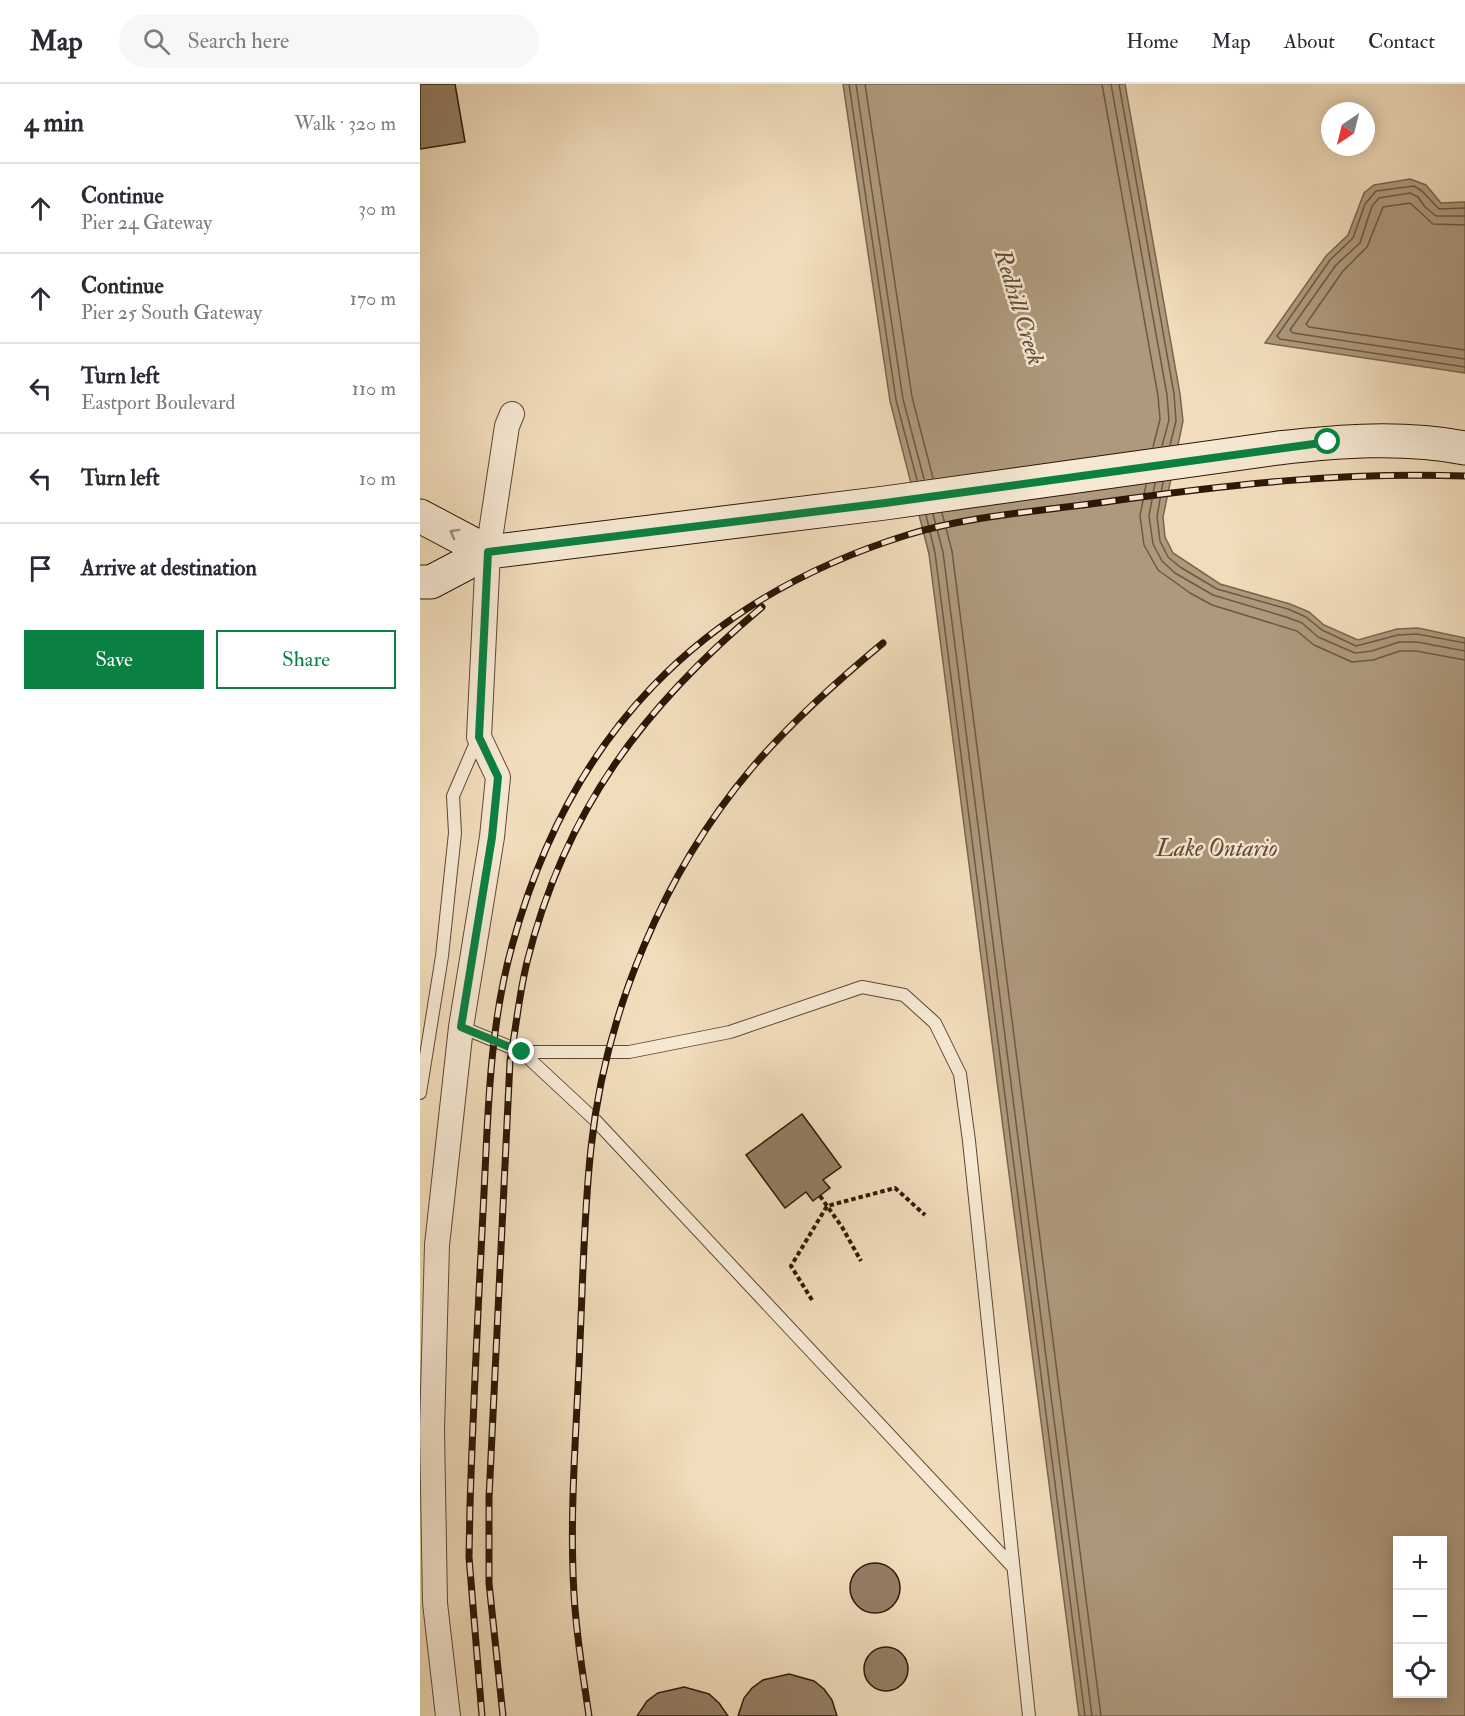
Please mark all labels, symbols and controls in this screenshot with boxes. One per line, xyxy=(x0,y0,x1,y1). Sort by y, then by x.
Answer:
search box xyxy=(119,14,539,68)
text: Map xyxy=(30,24,83,59)
icon: search xyxy=(140,25,173,58)
text: Search here xyxy=(188,27,289,55)
text: Home xyxy=(1126,28,1178,55)
text: Map xyxy=(1211,28,1251,55)
text: About xyxy=(1284,28,1335,55)
text: Contact xyxy=(1368,28,1435,55)
north arrow xyxy=(1321,102,1375,156)
text: 4 min xyxy=(24,107,84,139)
text: Walk · 320 m xyxy=(294,111,396,136)
text: Continue xyxy=(81,182,164,210)
icon: ahead xyxy=(24,192,57,225)
text: 30 m xyxy=(358,196,396,221)
text: Pier 24 Gateway xyxy=(81,210,212,235)
water label: Redhill Creek xyxy=(986,244,1051,369)
text: Continue xyxy=(81,272,164,300)
icon: ahead xyxy=(24,282,57,315)
text: 170 m xyxy=(350,286,396,311)
text: Pier 25 South Gateway xyxy=(81,300,262,325)
text: Turn left xyxy=(81,362,160,390)
icon: left xyxy=(24,372,57,405)
text: 110 m xyxy=(352,376,396,401)
text: Eastport Boulevard xyxy=(81,390,235,415)
route start xyxy=(1314,428,1340,454)
icon: left xyxy=(24,462,57,495)
text: Turn left xyxy=(81,464,160,492)
text: 10 m xyxy=(359,466,396,491)
one-way arrow xyxy=(450,529,460,540)
icon: arrive xyxy=(24,552,57,585)
text: Arrive at destination xyxy=(81,554,257,582)
button: Save xyxy=(24,630,204,689)
button: Share xyxy=(216,630,396,689)
water label: Lake Ontario xyxy=(1155,833,1278,864)
route end xyxy=(508,1038,534,1064)
map controls xyxy=(1393,1536,1447,1698)
button: + xyxy=(1393,1536,1447,1590)
button: − xyxy=(1393,1590,1447,1644)
button: locate xyxy=(1393,1644,1447,1698)

